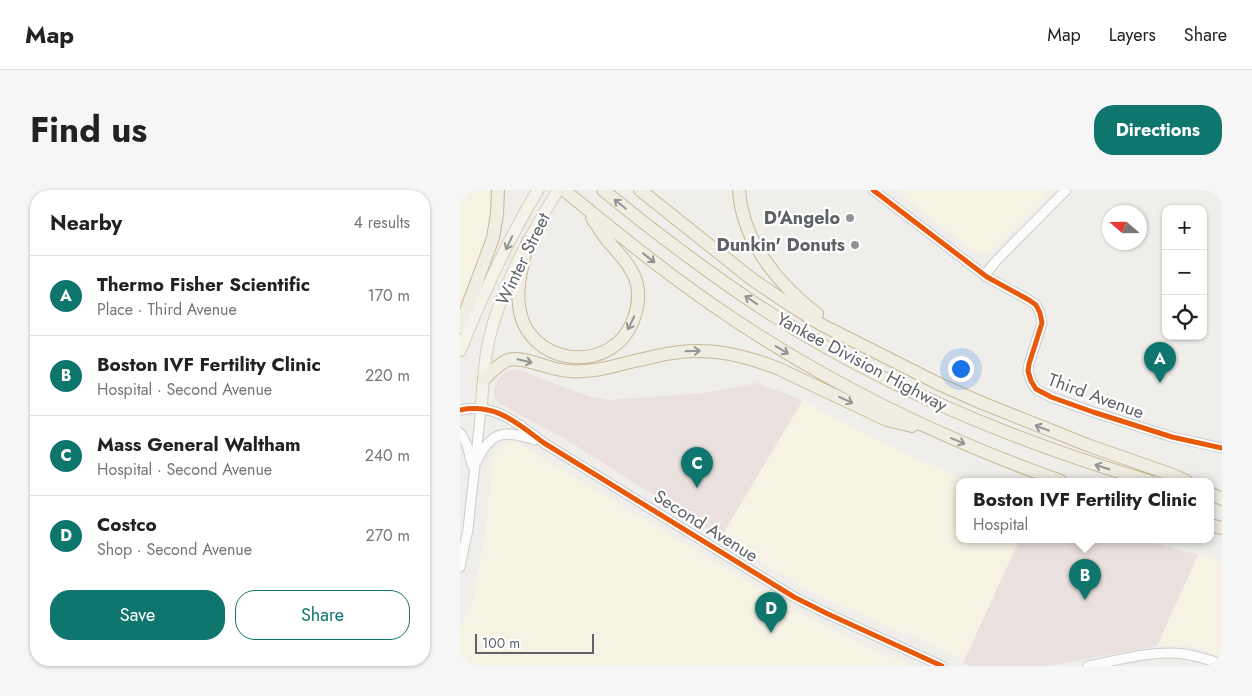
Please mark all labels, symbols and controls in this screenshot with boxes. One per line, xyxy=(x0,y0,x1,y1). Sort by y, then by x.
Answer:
text: Map xyxy=(25,17,74,52)
text: Map xyxy=(1047,22,1081,48)
text: Layers xyxy=(1109,22,1156,48)
text: Share xyxy=(1184,22,1227,48)
text: Find us xyxy=(30,105,147,155)
button: Directions xyxy=(1094,105,1222,155)
one-way arrow xyxy=(614,198,627,209)
place label: D'Angelo xyxy=(764,205,840,231)
north arrow xyxy=(1102,205,1147,250)
map controls xyxy=(1162,205,1207,340)
button: + xyxy=(1162,205,1207,250)
text: Nearby xyxy=(50,208,122,238)
street label: Winter Street xyxy=(489,208,557,310)
text: 4 results xyxy=(354,211,410,234)
marker: D'Angelo xyxy=(844,212,856,224)
place label: Dunkin' Donuts xyxy=(717,232,845,258)
one-way arrow xyxy=(503,235,513,250)
marker: Dunkin' Donuts xyxy=(849,239,861,251)
button: − xyxy=(1162,250,1207,295)
one-way arrow xyxy=(642,252,655,263)
text: Thermo Fisher Scientific xyxy=(97,271,310,298)
text: A xyxy=(60,284,72,307)
text: 170 m xyxy=(368,284,410,307)
one-way arrow xyxy=(744,295,758,305)
button: locate xyxy=(1162,295,1207,340)
text: Place · Third Avenue xyxy=(97,298,237,321)
street label: Yankee Division Highway xyxy=(772,306,952,418)
one-way arrow xyxy=(626,316,636,331)
pin: A xyxy=(1144,342,1176,383)
one-way arrow xyxy=(775,345,789,355)
one-way arrow xyxy=(684,347,700,356)
text: Boston IVF Fertility Clinic xyxy=(97,351,321,378)
your location xyxy=(948,356,974,382)
one-way arrow xyxy=(517,357,533,366)
text: B xyxy=(61,364,71,387)
text: 220 m xyxy=(365,364,410,387)
street label: Third Avenue xyxy=(1044,367,1148,425)
text: Hospital · Second Avenue xyxy=(97,378,272,401)
one-way arrow xyxy=(838,395,853,405)
one-way arrow xyxy=(1035,422,1050,432)
text: Mass General Waltham xyxy=(97,431,301,458)
one-way arrow xyxy=(950,436,965,446)
text: C xyxy=(60,444,72,467)
text: 240 m xyxy=(365,444,410,467)
pin: C xyxy=(681,447,713,488)
text: Hospital · Second Avenue xyxy=(97,458,272,481)
one-way arrow xyxy=(1095,462,1110,471)
popup xyxy=(956,478,1214,543)
street label: Second Avenue xyxy=(649,484,763,568)
text: Boston IVF Fertility Clinic xyxy=(973,486,1197,513)
text: Costco xyxy=(97,511,157,538)
text: Hospital xyxy=(973,513,1028,536)
text: D xyxy=(60,524,72,547)
text: 270 m xyxy=(366,524,410,547)
text: Shop · Second Avenue xyxy=(97,538,252,561)
pin: B xyxy=(1069,559,1101,600)
button: Save xyxy=(50,590,225,640)
button: Share xyxy=(235,590,410,640)
pin: D xyxy=(755,592,787,633)
scale bar xyxy=(475,631,594,654)
text: 100 m xyxy=(482,633,520,653)

